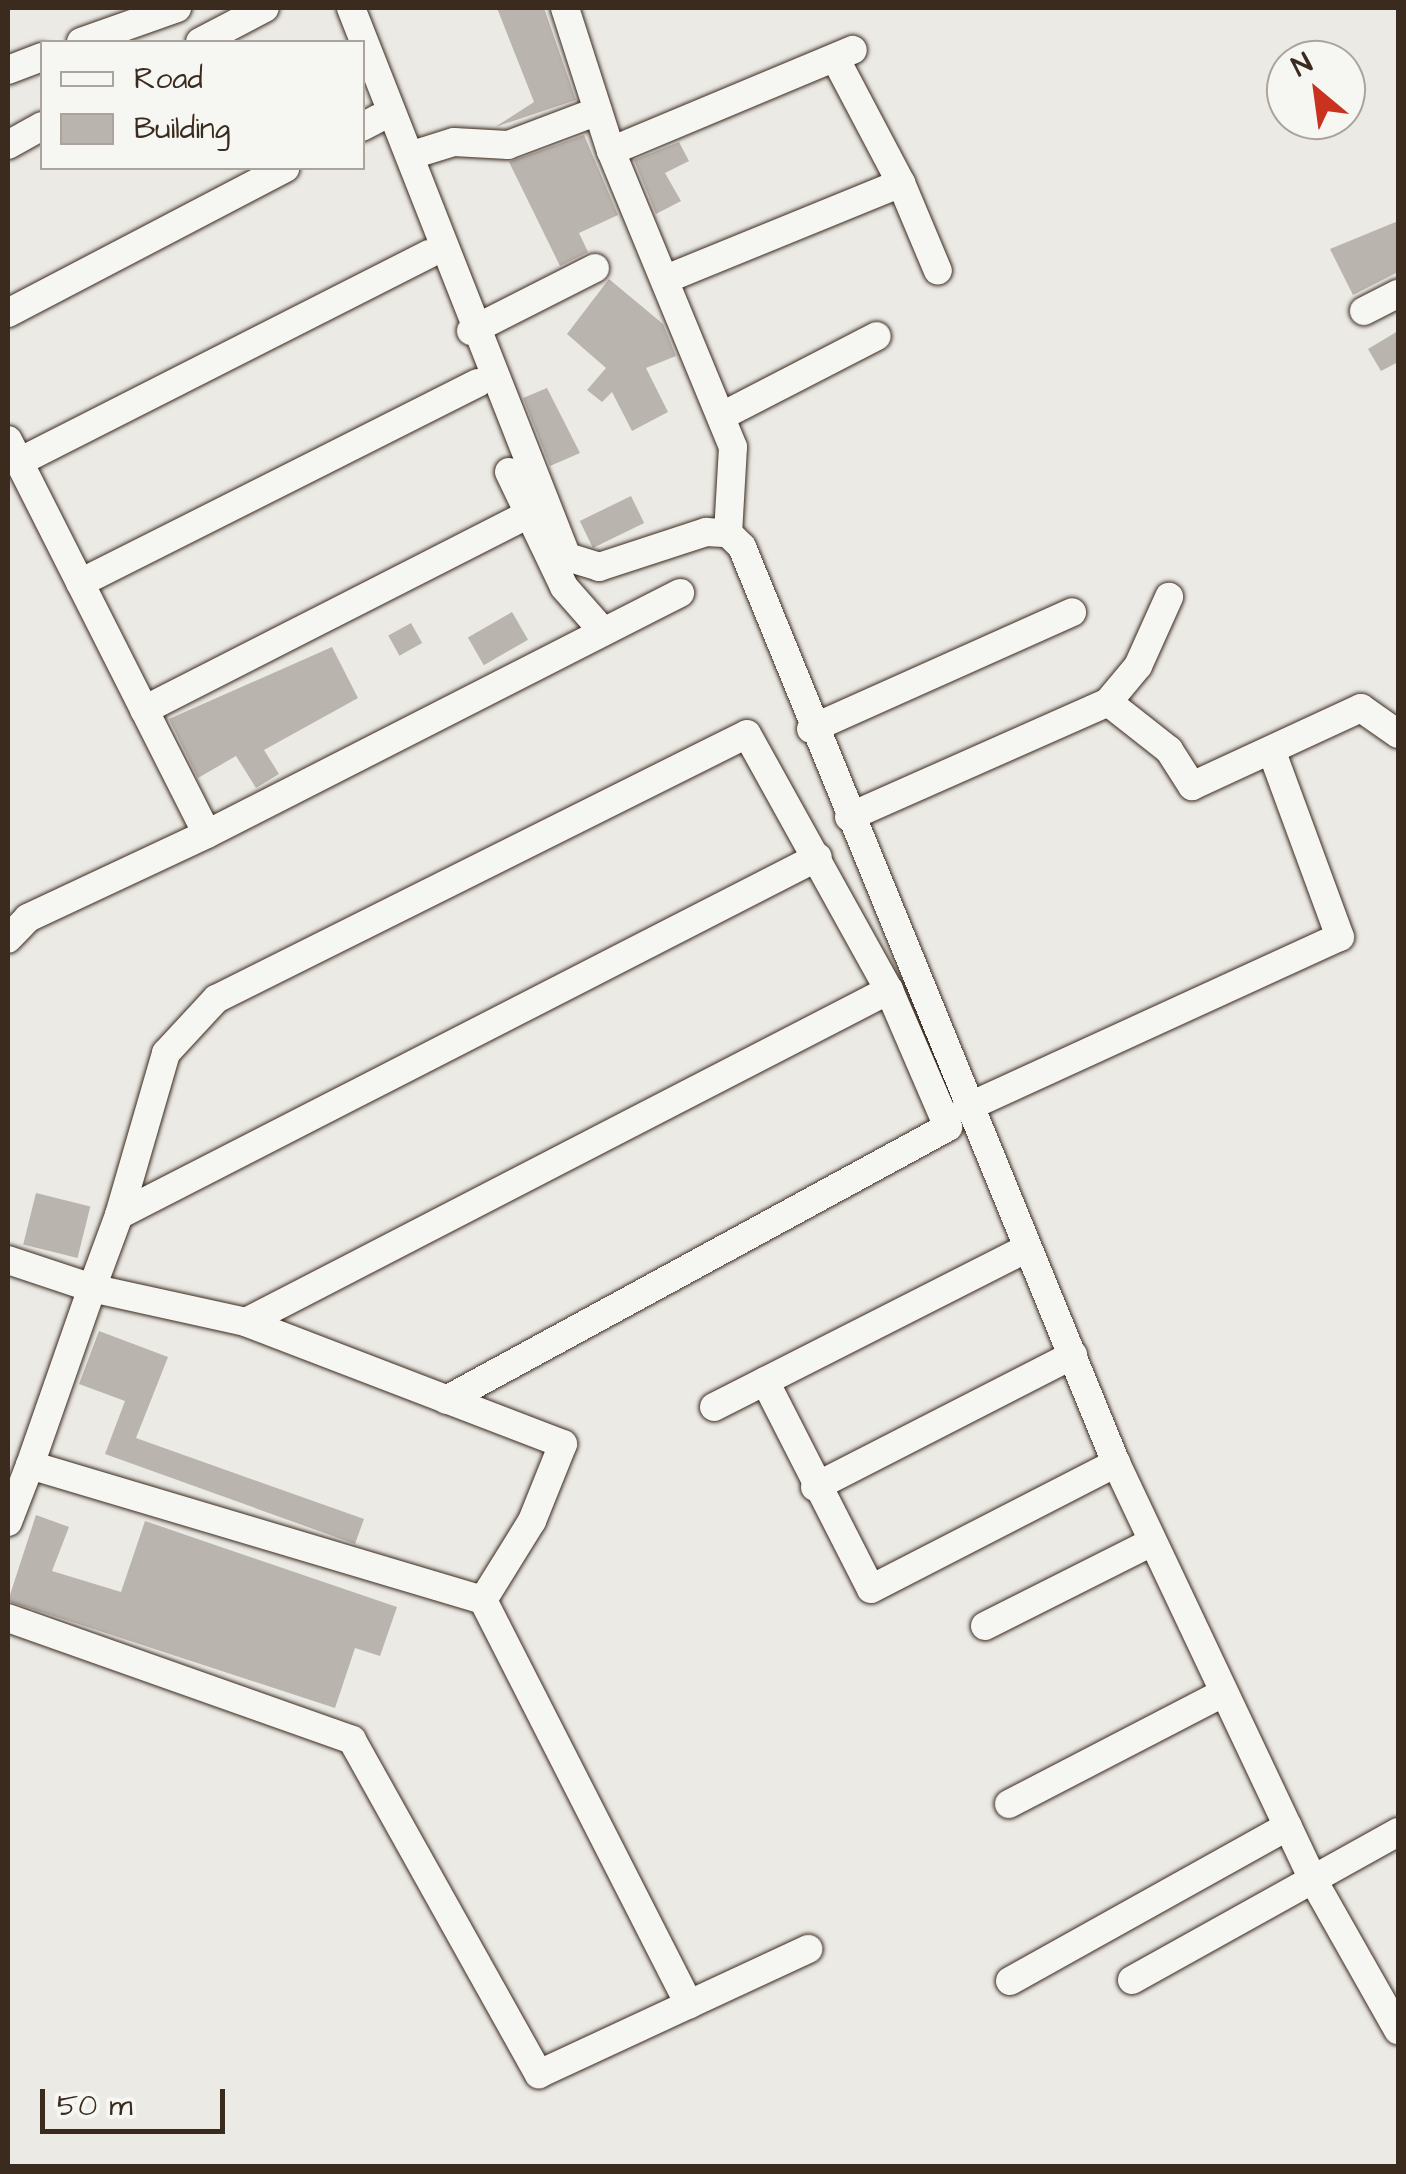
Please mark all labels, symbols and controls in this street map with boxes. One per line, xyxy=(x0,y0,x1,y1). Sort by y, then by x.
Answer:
legend xyxy=(40,40,365,170)
north arrow xyxy=(1266,40,1366,140)
text: N xyxy=(1285,44,1319,86)
text: Road xyxy=(134,58,203,100)
text: Building xyxy=(134,108,230,150)
scale bar xyxy=(45,2069,230,2131)
text: 50 m xyxy=(57,2085,133,2127)

